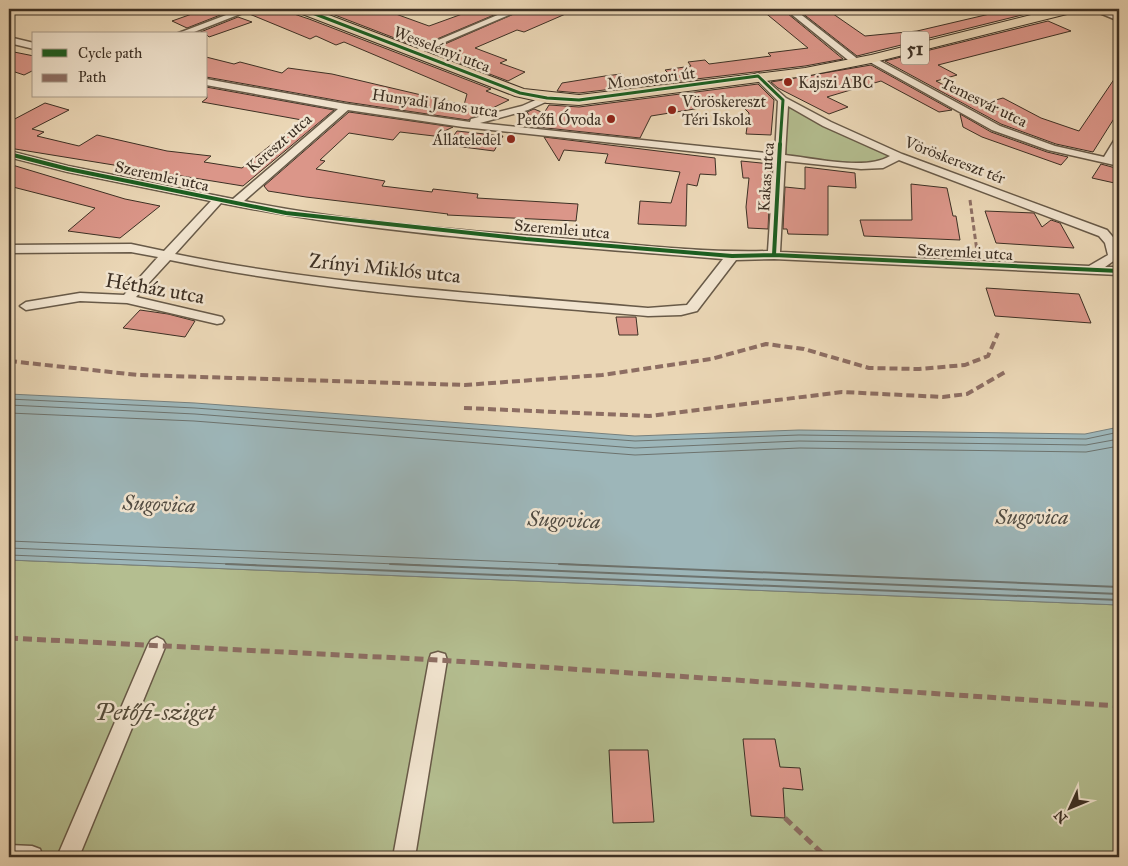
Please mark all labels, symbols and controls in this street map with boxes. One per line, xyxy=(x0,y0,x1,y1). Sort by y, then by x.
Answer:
street label: Wesselényi utca xyxy=(391,22,493,76)
legend xyxy=(32,32,208,98)
road number: 51 xyxy=(901,32,929,64)
text: Cycle path xyxy=(78,44,143,62)
street label: Monostori út xyxy=(606,63,697,93)
text: Path xyxy=(78,68,107,86)
place label: Kajszi ABC xyxy=(798,73,873,92)
street label: Temesvár utca xyxy=(938,73,1031,131)
marker: Kajszi ABC xyxy=(782,76,794,88)
street label: Hunyadi János utca xyxy=(371,85,500,122)
place label: Vöröskereszt Téri Iskola xyxy=(681,92,767,129)
marker: Vöröskereszt Téri Iskola xyxy=(666,104,678,116)
place label: Petőfi Óvoda xyxy=(516,108,601,129)
street label: Kereszt utca xyxy=(242,109,316,177)
marker: Petőfi Óvoda xyxy=(605,113,617,125)
place label: Állateledel xyxy=(432,129,502,149)
street label: Vöröskereszt tér xyxy=(901,132,1008,188)
marker: Állateledel xyxy=(505,133,517,145)
street label: Kakas utca xyxy=(754,142,778,212)
street label: Szeremlei utca xyxy=(113,157,211,195)
street label: Szeremlei utca xyxy=(513,215,611,243)
street label: Szeremlei utca xyxy=(917,240,1014,264)
street label: Zrínyi Miklós utca xyxy=(308,248,463,288)
street label: Hétház utca xyxy=(104,267,207,309)
water label: Sugovica xyxy=(121,490,196,518)
water label: Sugovica xyxy=(994,504,1069,530)
water label: Sugovica xyxy=(526,506,601,534)
park label: Petőfi-sziget xyxy=(95,697,217,727)
north arrow xyxy=(1046,784,1096,834)
text: N xyxy=(1051,806,1071,827)

